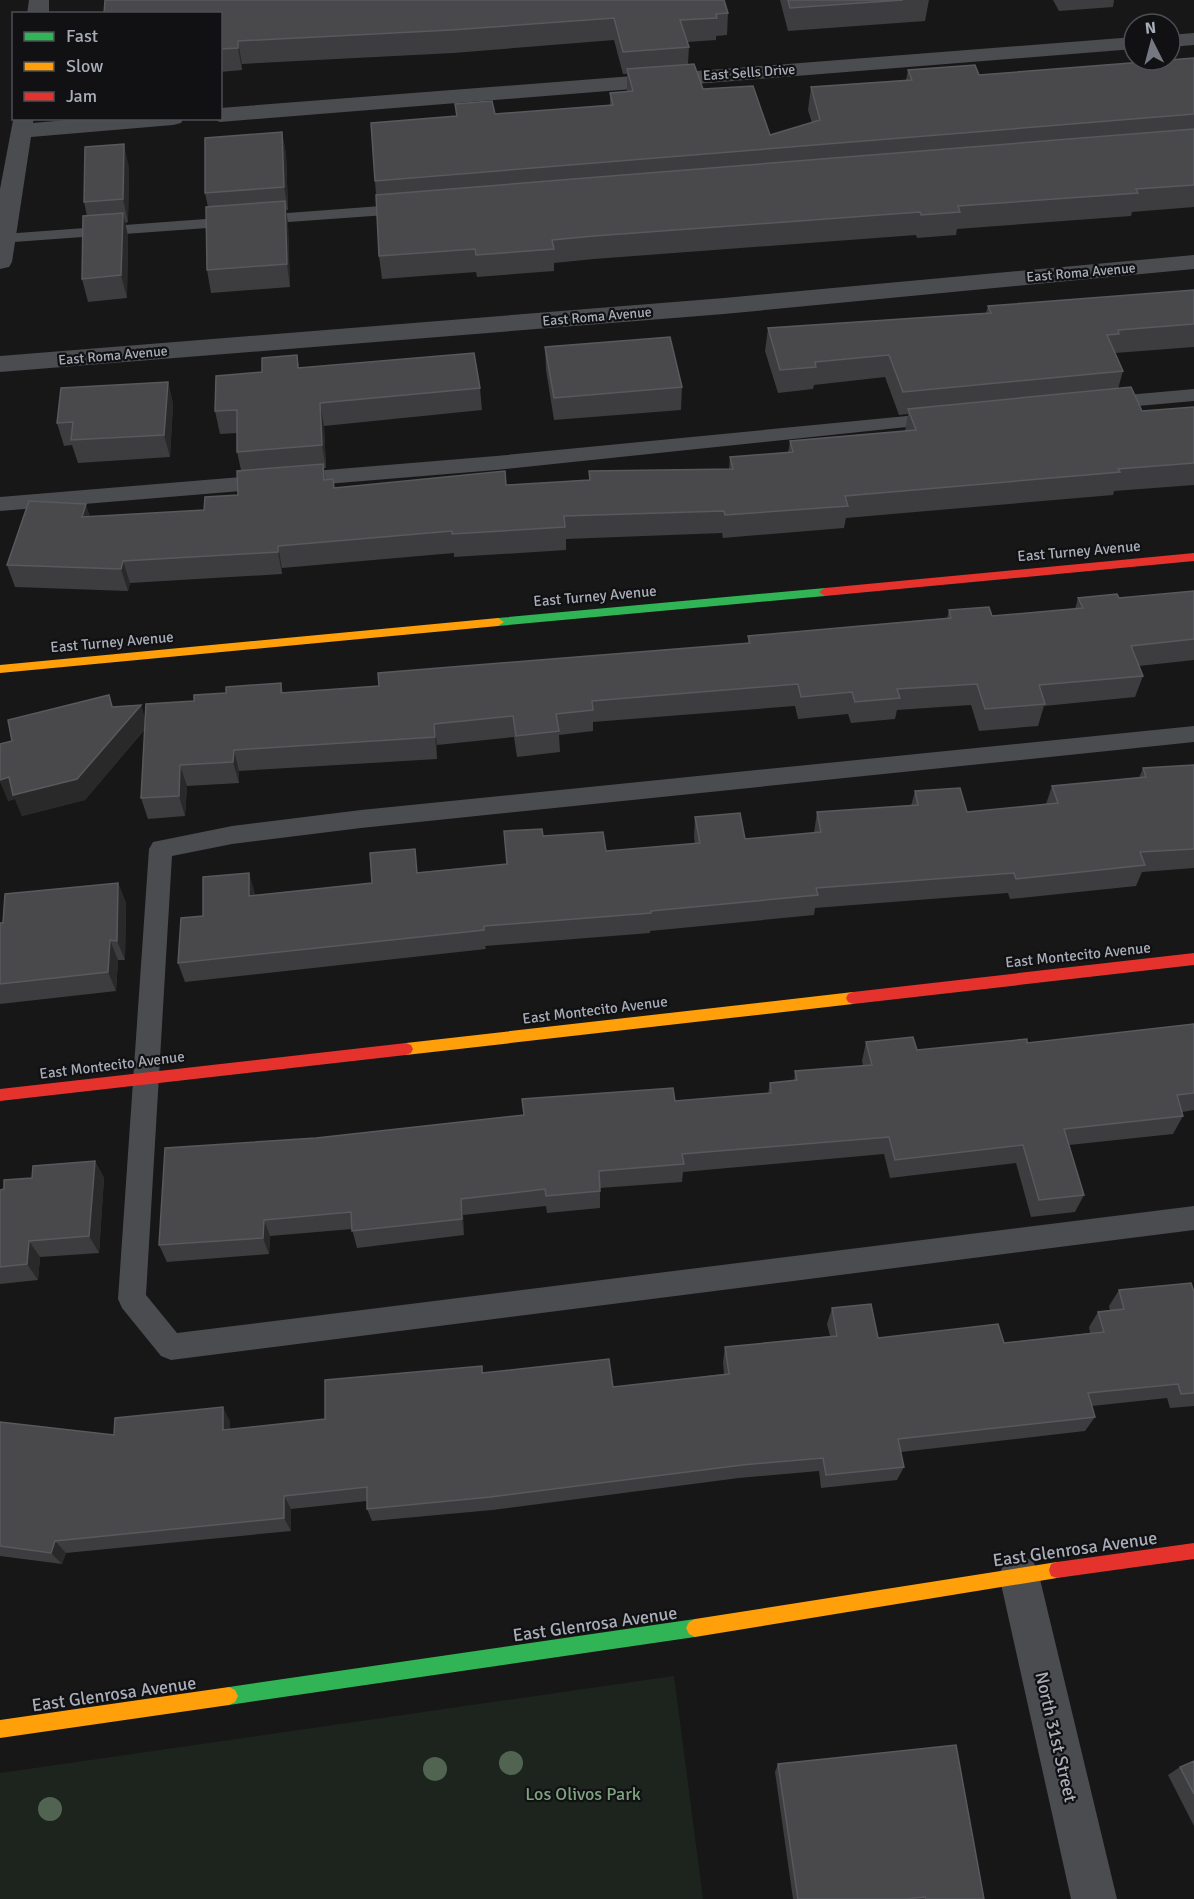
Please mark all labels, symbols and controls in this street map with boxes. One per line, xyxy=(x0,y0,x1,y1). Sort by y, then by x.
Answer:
legend xyxy=(12,12,222,120)
north arrow xyxy=(1122,12,1182,72)
text: N xyxy=(1144,18,1157,39)
text: Fast xyxy=(66,25,98,47)
text: Slow xyxy=(66,55,103,77)
street label: East Sells Drive xyxy=(702,61,796,84)
text: Jam xyxy=(66,85,97,107)
street label: East Roma Avenue xyxy=(1026,259,1136,286)
street label: East Roma Avenue xyxy=(542,303,652,330)
street label: East Roma Avenue xyxy=(58,342,168,369)
street label: East Turney Avenue xyxy=(1017,537,1141,565)
street label: East Turney Avenue xyxy=(533,582,657,610)
street label: East Turney Avenue xyxy=(50,628,174,656)
street label: East Montecito Avenue xyxy=(1004,938,1152,972)
street label: East Montecito Avenue xyxy=(521,992,669,1028)
street label: East Montecito Avenue xyxy=(38,1047,186,1083)
street label: East Glenrosa Avenue xyxy=(991,1527,1159,1571)
street label: East Glenrosa Avenue xyxy=(511,1602,679,1646)
street label: North 31st Street xyxy=(1030,1670,1082,1804)
street label: East Glenrosa Avenue xyxy=(30,1672,198,1716)
park label: Los Olivos Park xyxy=(525,1783,641,1805)

